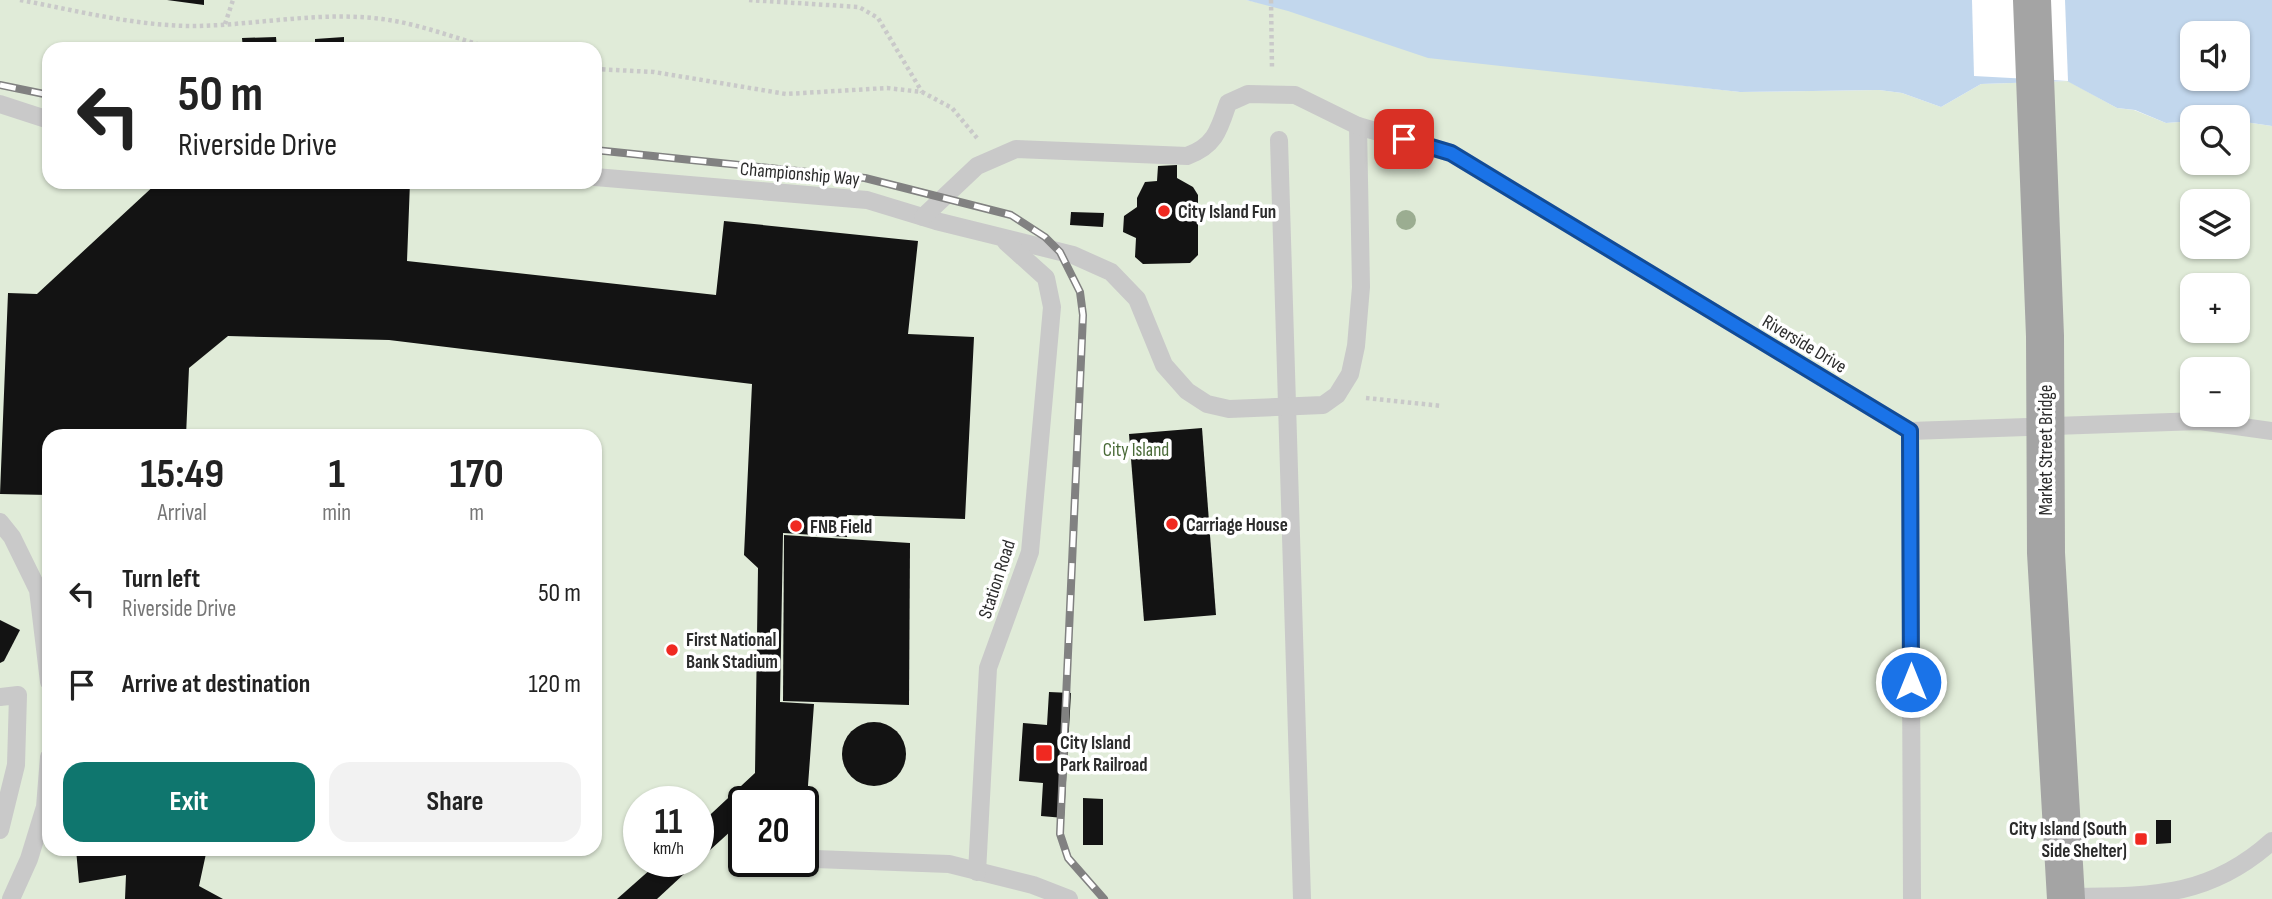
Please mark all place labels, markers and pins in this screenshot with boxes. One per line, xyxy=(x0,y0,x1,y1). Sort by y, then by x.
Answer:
pin xyxy=(1374,109,1434,169)
place label: City Island Fun xyxy=(1178,201,1276,224)
marker: City Island Fun xyxy=(1156,203,1172,219)
place label: Carriage House xyxy=(1186,514,1288,537)
place label: FNB Field xyxy=(810,516,872,539)
marker: Carriage House xyxy=(1164,516,1180,532)
marker: FNB Field xyxy=(788,518,804,534)
place label: First National Bank Stadium xyxy=(686,629,778,674)
marker: First National Bank Stadium xyxy=(664,642,680,658)
place label: City Island Park Railroad xyxy=(1060,732,1148,777)
marker: City Island Park Railroad xyxy=(1034,743,1054,763)
place label: City Island (South Side Shelter) xyxy=(2009,818,2127,863)
marker: City Island (South Side Shelter) xyxy=(2133,831,2149,847)

